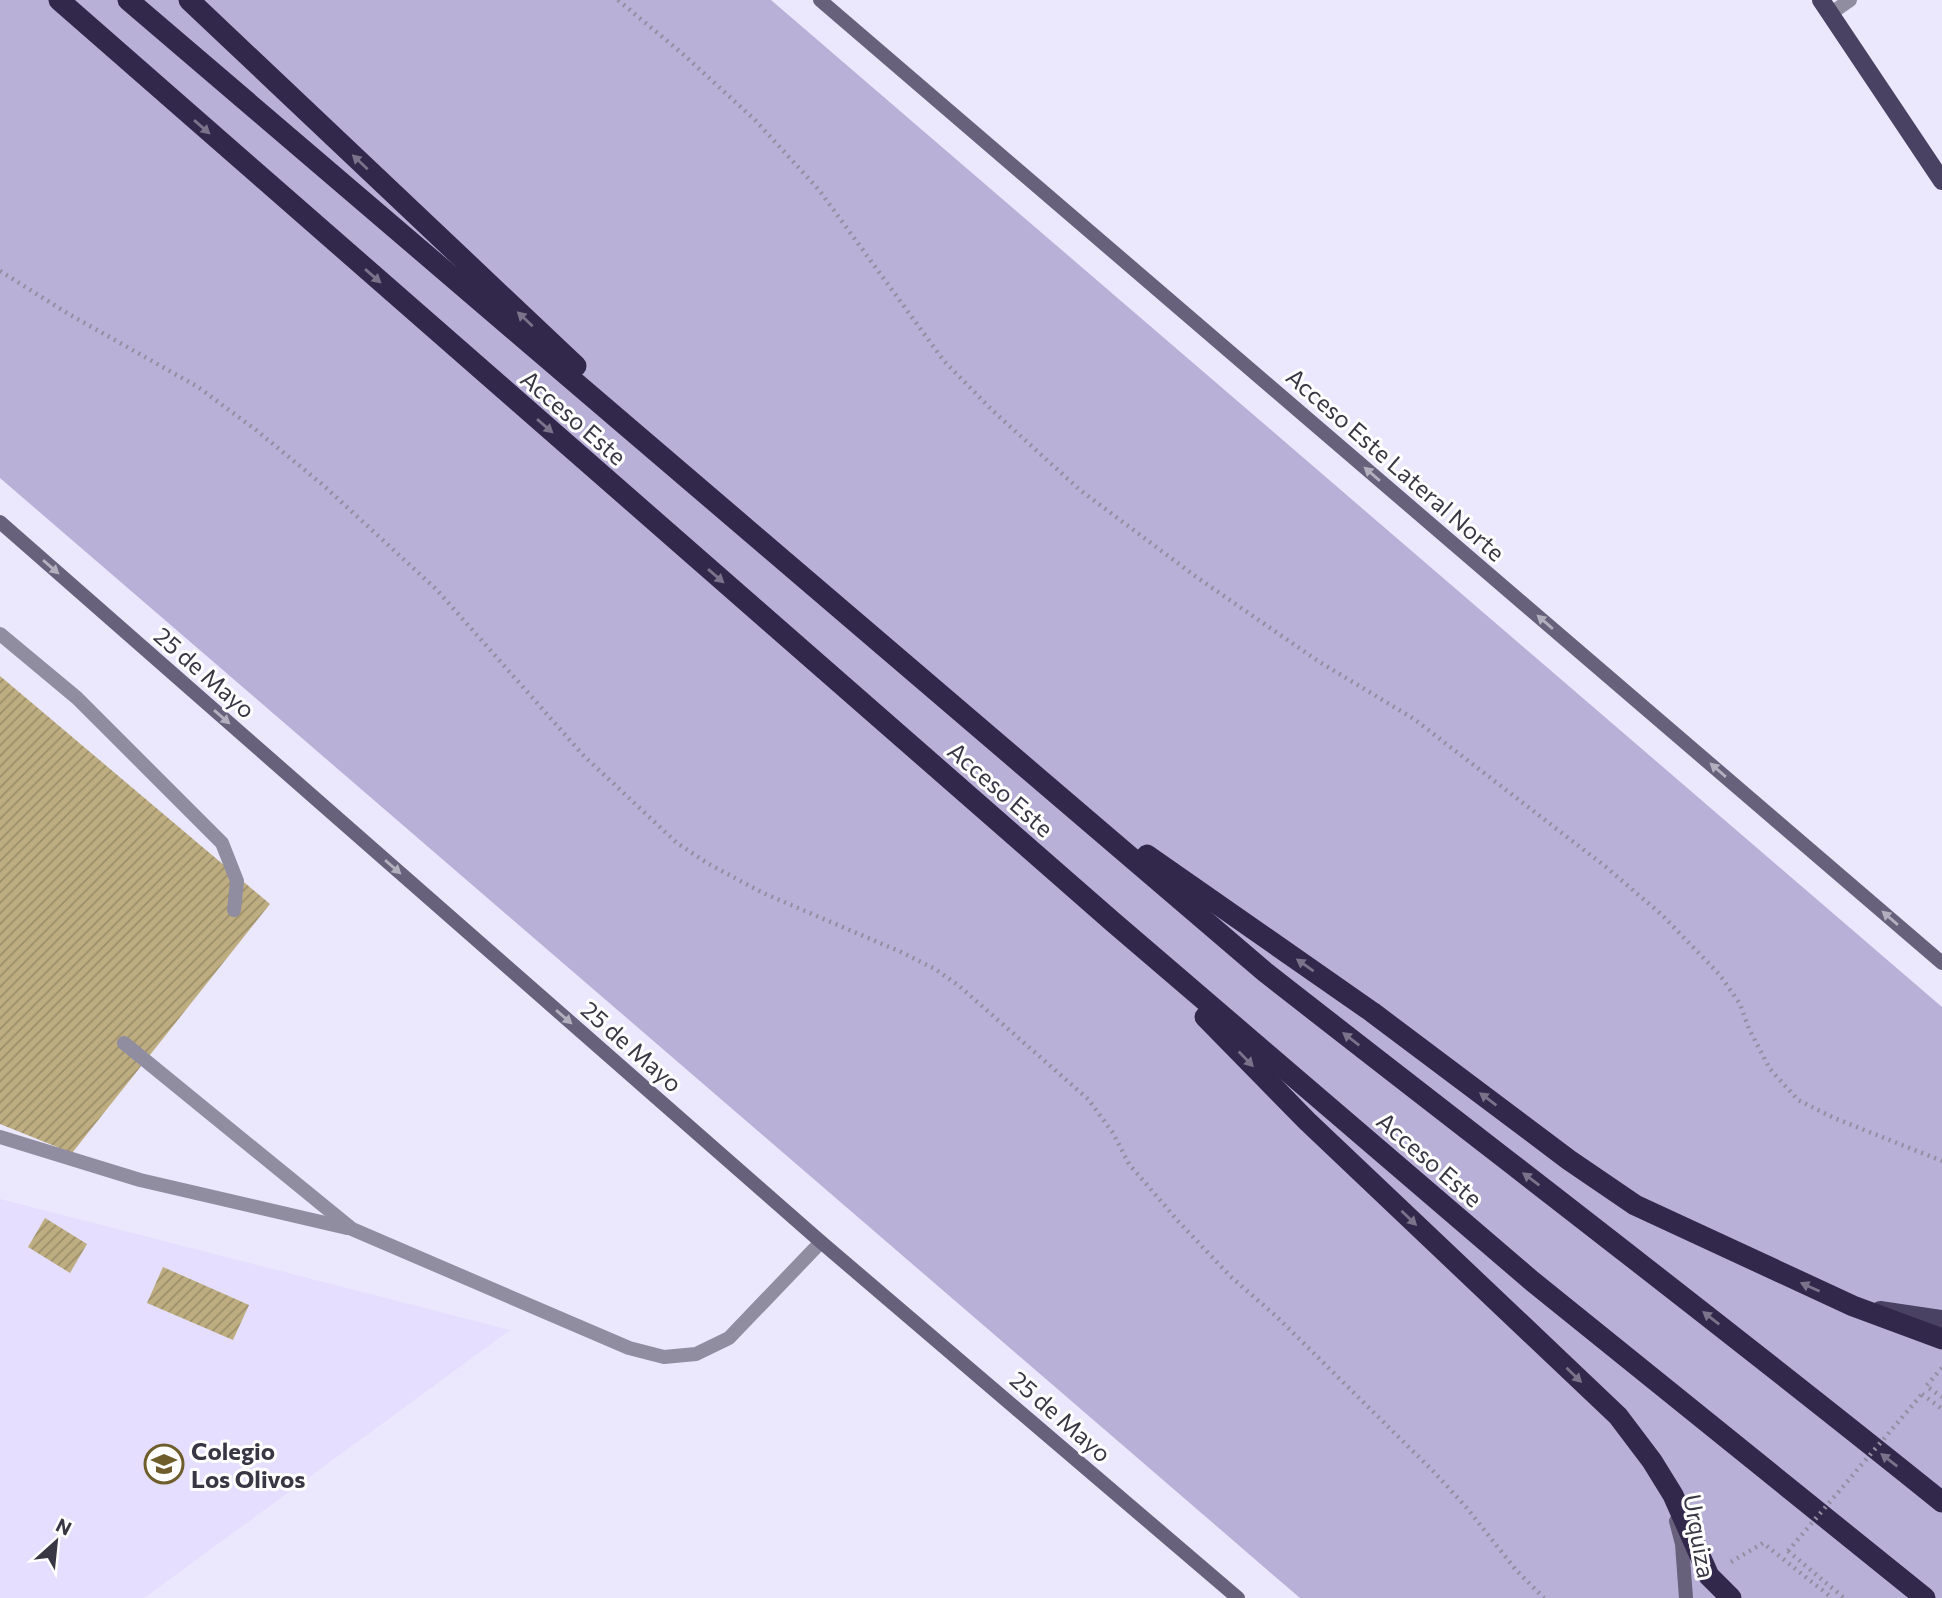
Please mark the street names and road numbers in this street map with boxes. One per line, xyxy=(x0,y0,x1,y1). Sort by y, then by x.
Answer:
street label: Acceso Este Lateral Norte xyxy=(1281,361,1511,567)
street label: Acceso Este xyxy=(516,364,632,470)
street label: 25 de Mayo xyxy=(149,620,261,724)
street label: Acceso Este xyxy=(943,736,1059,842)
street label: 25 de Mayo xyxy=(576,994,688,1098)
street label: Acceso Este xyxy=(1372,1106,1488,1212)
street label: 25 de Mayo xyxy=(1005,1364,1117,1468)
street label: Urquiza xyxy=(1678,1492,1722,1580)

